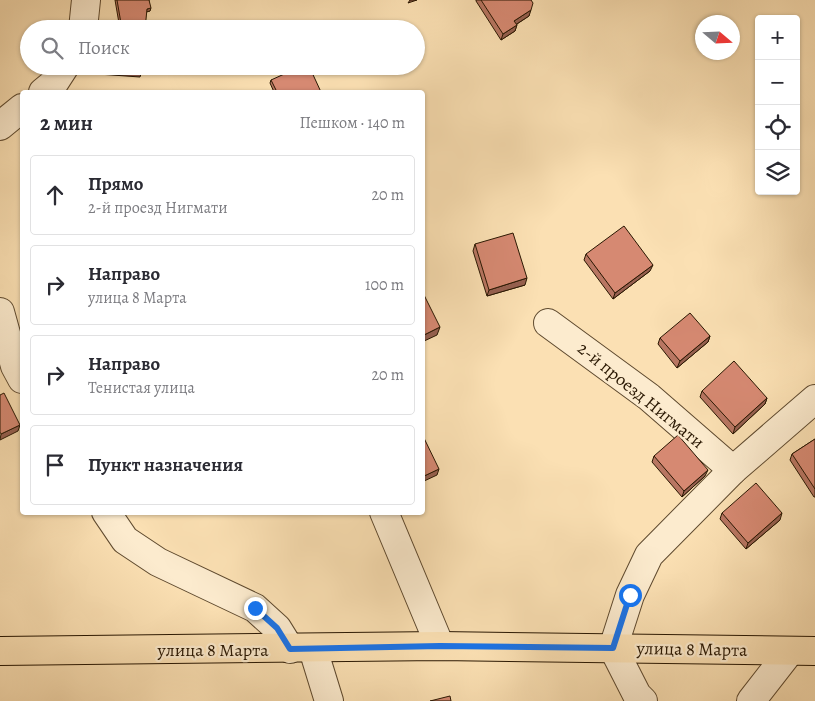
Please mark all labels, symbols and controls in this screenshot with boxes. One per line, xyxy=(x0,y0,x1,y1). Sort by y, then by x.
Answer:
north arrow xyxy=(695,15,740,60)
map controls xyxy=(755,15,800,195)
button: + xyxy=(755,15,800,60)
search box xyxy=(20,20,425,75)
icon: search xyxy=(38,34,66,62)
text: Поиск xyxy=(78,35,130,61)
button: − xyxy=(755,60,800,105)
button: locate xyxy=(755,105,800,150)
text: 2 мин xyxy=(40,109,93,137)
text: Пешком · 140 m xyxy=(300,112,405,134)
button: layers xyxy=(755,150,800,195)
text: Прямо xyxy=(88,171,143,197)
icon: ahead xyxy=(41,181,69,209)
text: 20 m xyxy=(371,184,404,206)
text: 2-й проезд Нигмати xyxy=(88,197,228,219)
text: Направо xyxy=(88,261,160,287)
icon: right xyxy=(41,271,69,299)
text: 100 m xyxy=(365,274,404,296)
text: улица 8 Марта xyxy=(88,287,187,309)
street label: 2-й проезд Нигмати xyxy=(572,336,710,454)
text: Направо xyxy=(88,351,160,377)
icon: right xyxy=(41,361,69,389)
text: 20 m xyxy=(371,364,404,386)
text: Тенистая улица xyxy=(88,377,195,399)
icon: arrive xyxy=(41,451,69,479)
text: Пункт назначения xyxy=(88,452,243,478)
route start xyxy=(619,584,642,607)
route end xyxy=(244,597,267,620)
street label: улица 8 Марта xyxy=(635,636,748,662)
street label: улица 8 Марта xyxy=(157,638,269,662)

